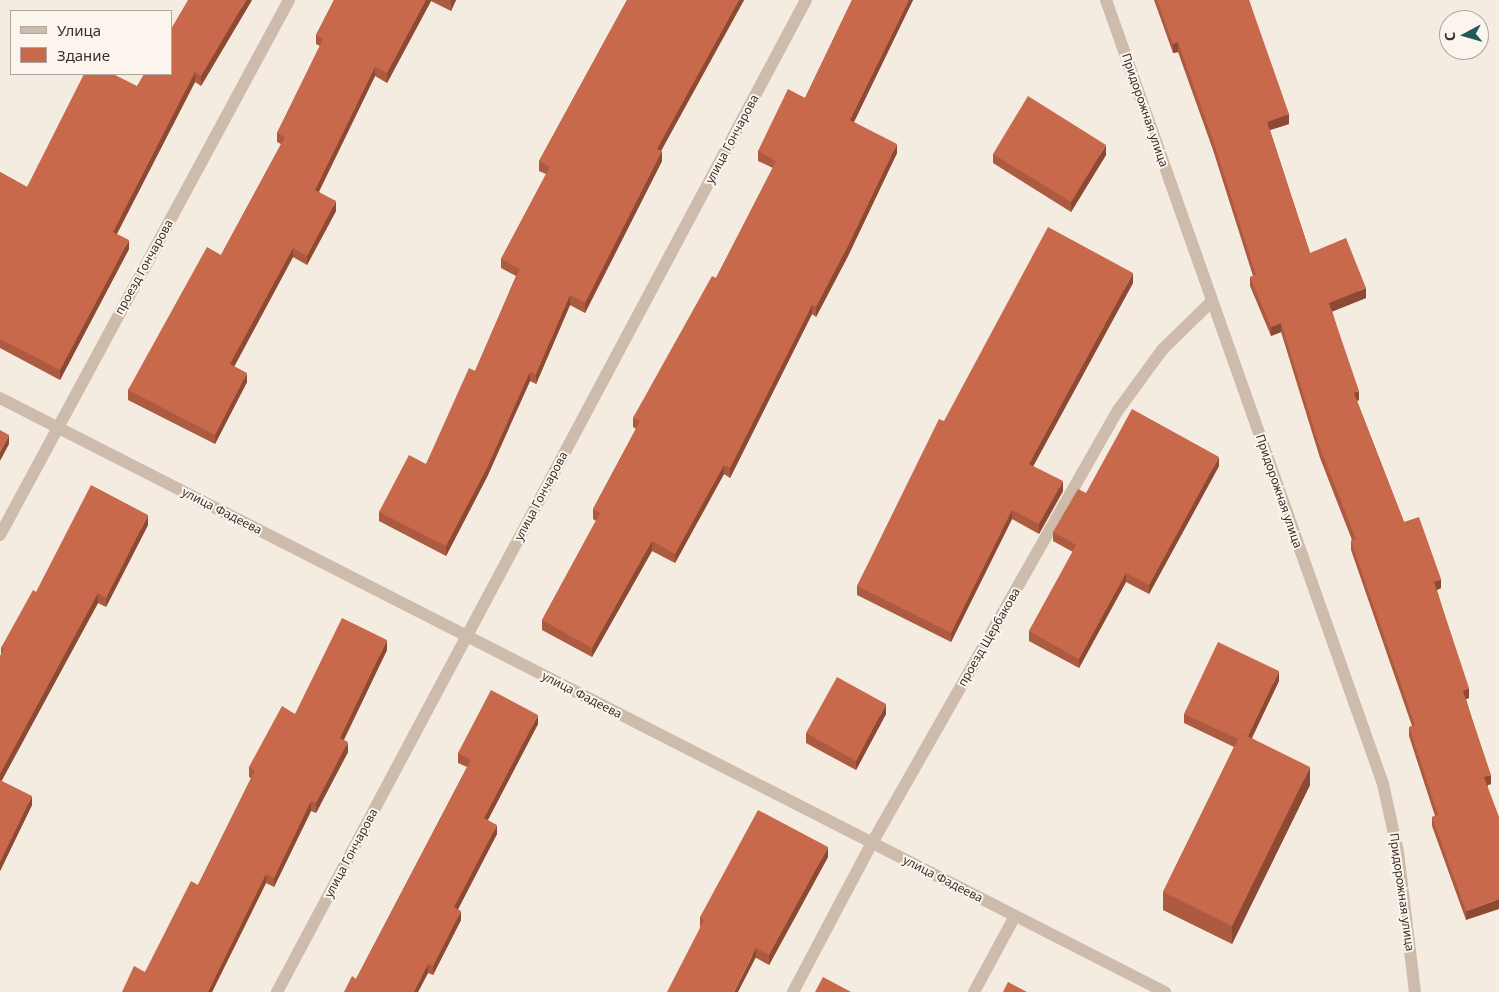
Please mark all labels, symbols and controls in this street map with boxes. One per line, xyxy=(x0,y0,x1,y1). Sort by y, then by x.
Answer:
legend xyxy=(10,10,172,75)
north arrow xyxy=(1439,10,1489,60)
text: Улица xyxy=(57,20,101,40)
text: С xyxy=(1440,31,1459,42)
text: Здание xyxy=(57,45,110,65)
street label: Придорожная улица xyxy=(1119,51,1171,169)
street label: улица Гончарова xyxy=(702,92,762,186)
street label: проезд Гончарова xyxy=(112,217,176,317)
street label: Придорожная улица xyxy=(1253,432,1305,550)
street label: улица Гончарова xyxy=(511,449,571,543)
street label: улица Фадеева xyxy=(180,485,264,537)
street label: проезд Щербакова xyxy=(955,585,1023,689)
street label: улица Фадеева xyxy=(540,669,624,721)
street label: улица Гончарова xyxy=(321,806,381,900)
street label: Придорожная улица xyxy=(1387,832,1417,952)
street label: улица Фадеева xyxy=(901,853,985,905)

